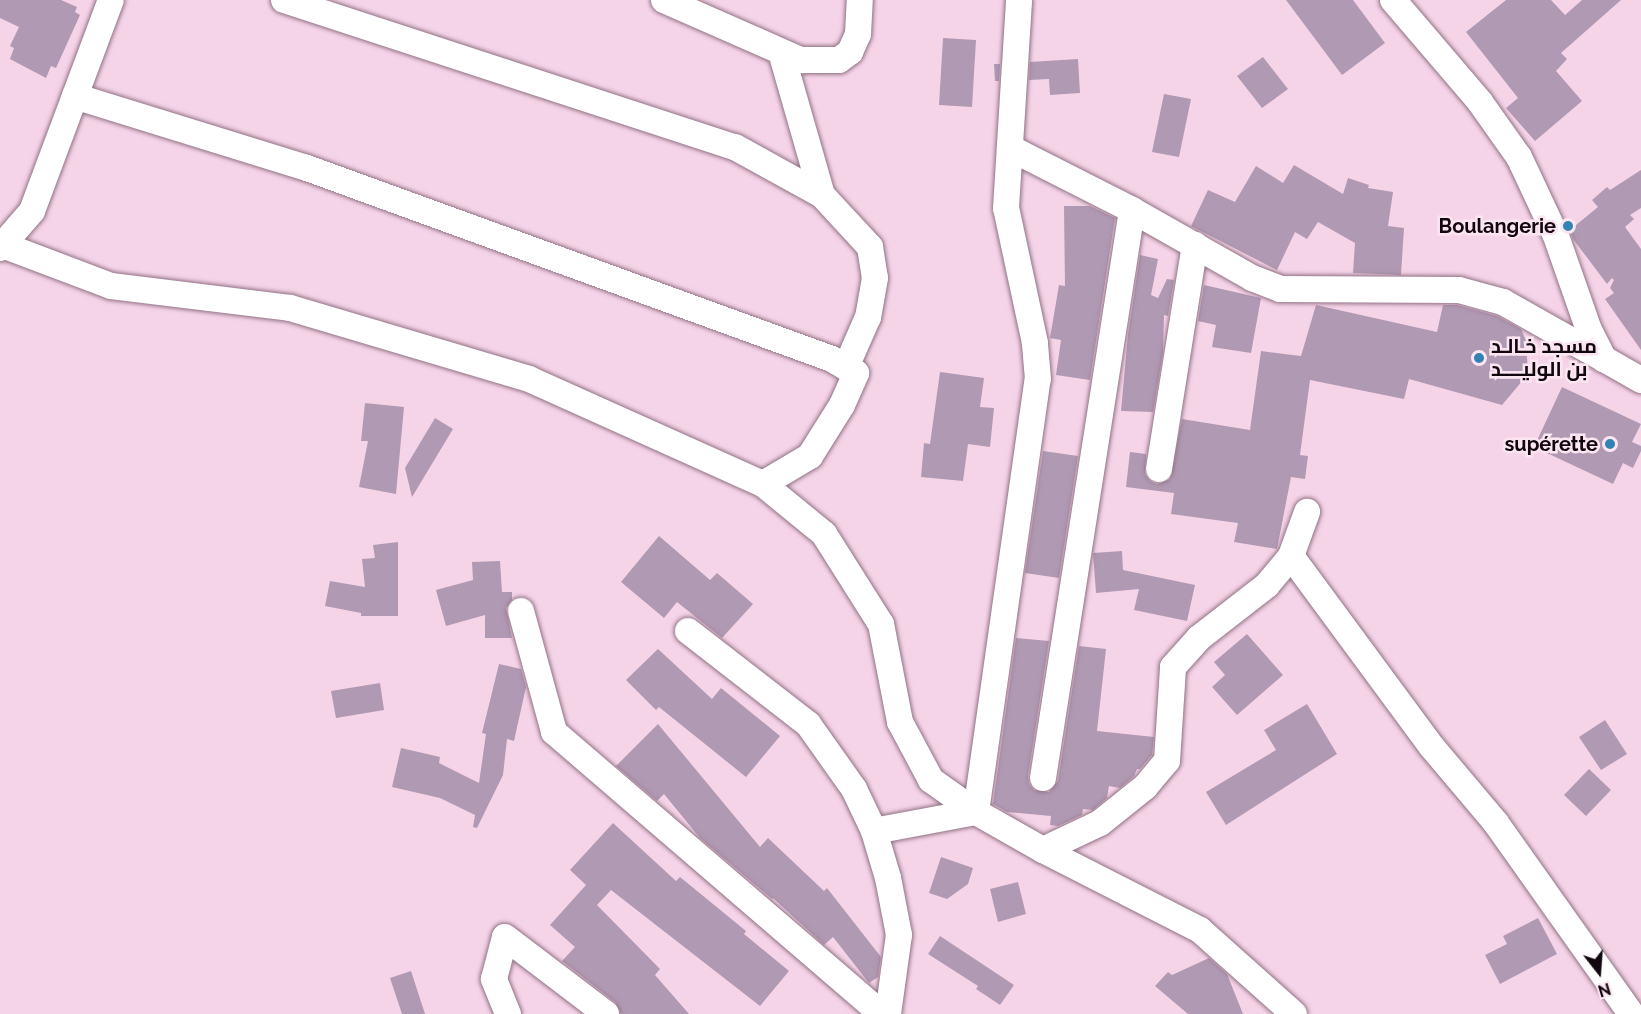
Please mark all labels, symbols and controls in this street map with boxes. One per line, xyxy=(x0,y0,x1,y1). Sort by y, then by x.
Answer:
place label: Boulangerie xyxy=(1439,214,1556,238)
marker: Boulangerie xyxy=(1561,219,1575,233)
place label: مسجد خـالـد بن الوليــــد xyxy=(1491,334,1597,381)
marker: مسجد خـالـد بن الوليــــد xyxy=(1472,351,1486,365)
place label: supérette xyxy=(1504,432,1598,456)
marker: supérette xyxy=(1603,437,1617,451)
north arrow xyxy=(1569,942,1629,1002)
text: N xyxy=(1596,979,1613,1001)

